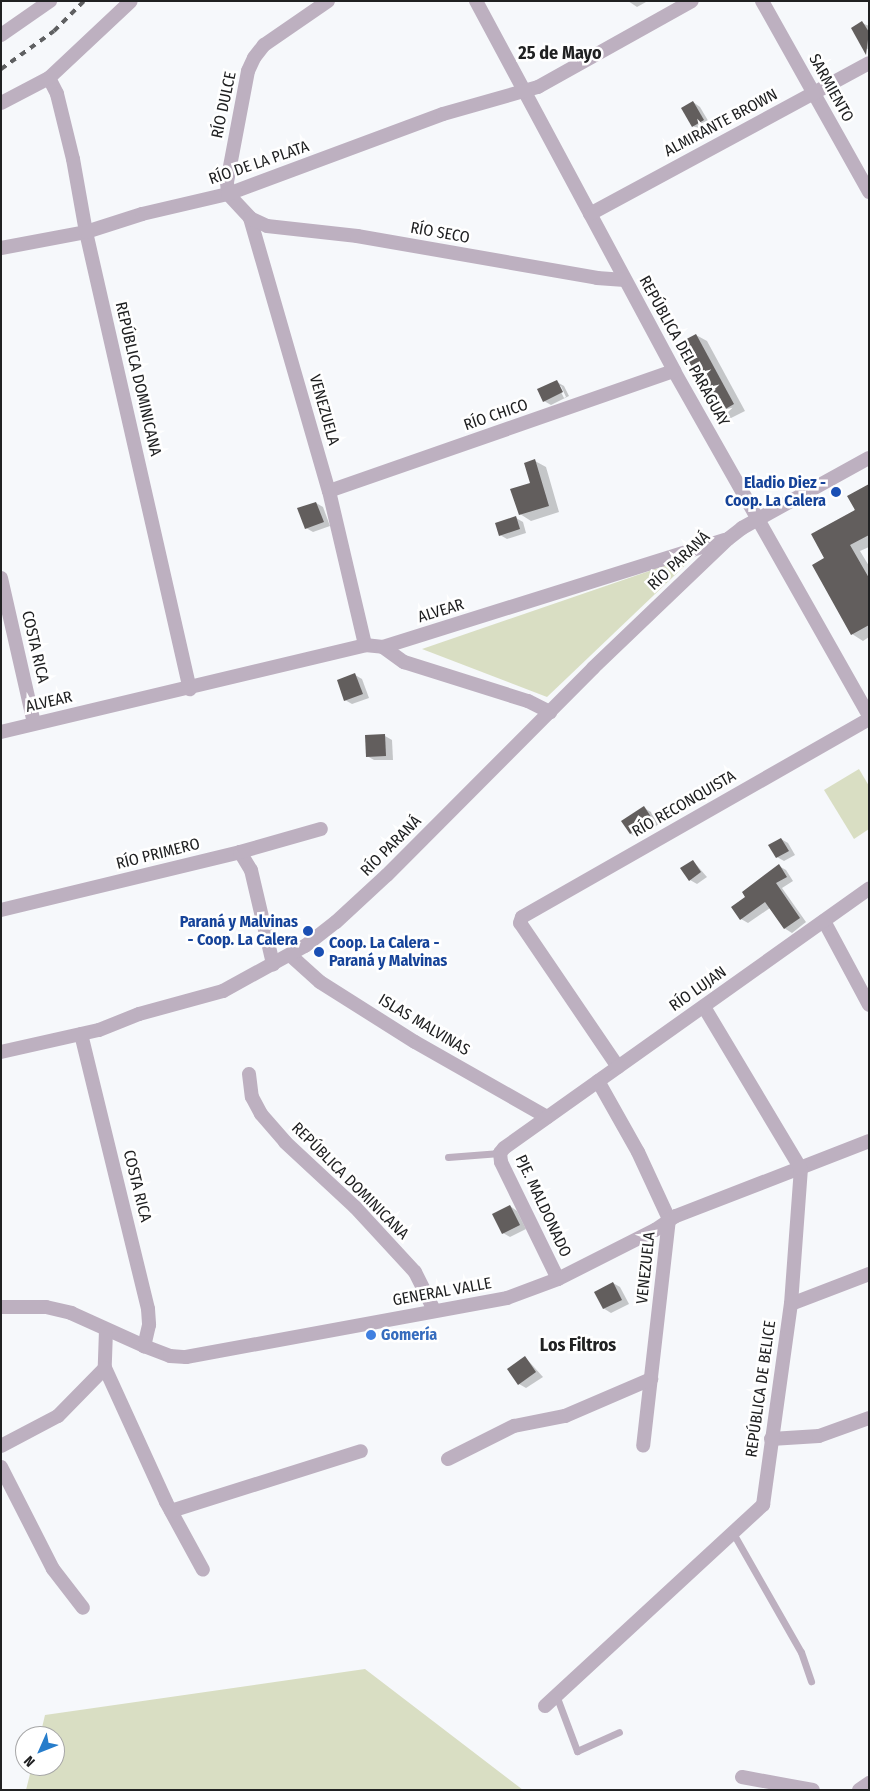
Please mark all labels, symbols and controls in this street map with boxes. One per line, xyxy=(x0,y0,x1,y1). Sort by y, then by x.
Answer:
district label: 25 de Mayo xyxy=(518,42,602,64)
street label: SARMIENTO xyxy=(805,51,857,125)
street label: RÍO DULCE xyxy=(208,70,240,140)
street label: ALMIRANTE BROWN xyxy=(661,85,781,161)
street label: RÍO DE LA PLATA xyxy=(206,137,312,189)
street label: RÍO SECO xyxy=(409,218,471,248)
street label: REPÚBLICA DEL PARAGUAY xyxy=(635,273,733,429)
street label: REPÚBLICA DOMINICANA xyxy=(111,300,165,458)
street label: VENEZUELA xyxy=(305,372,343,448)
street label: RÍO CHICO xyxy=(461,395,531,435)
place label: Eladio Diez - Coop. La Calera xyxy=(725,473,826,511)
marker: Eladio Diez - Coop. La Calera xyxy=(830,486,842,498)
street label: RÍO PARANÁ xyxy=(644,527,714,595)
street label: ALVEAR xyxy=(416,595,466,627)
street label: COSTA RICA xyxy=(17,609,53,685)
street label: ALVEAR xyxy=(24,687,74,717)
street label: RÍO RECONQUISTA xyxy=(629,767,739,841)
street label: RÍO PARANÁ xyxy=(357,812,425,880)
street label: RÍO PRIMERO xyxy=(114,834,202,874)
place label: Paraná y Malvinas - Coop. La Calera xyxy=(180,912,298,950)
marker: Paraná y Malvinas - Coop. La Calera xyxy=(302,925,314,937)
place label: Coop. La Calera - Paraná y Malvinas xyxy=(329,933,447,971)
marker: Coop. La Calera - Paraná y Malvinas xyxy=(313,946,325,958)
street label: RÍO LUJAN xyxy=(666,962,730,1016)
street label: ISLAS MALVINAS xyxy=(375,990,473,1060)
street label: REPÚBLICA DOMINICANA xyxy=(287,1118,413,1244)
street label: COSTA RICA xyxy=(119,1148,155,1224)
street label: PJE. MALDONADO xyxy=(511,1152,575,1260)
street label: VENEZUELA xyxy=(633,1231,659,1305)
street label: GENERAL VALLE xyxy=(391,1274,493,1310)
street label: REPÚBLICA DE BELICE xyxy=(742,1319,780,1459)
place label: Gomería xyxy=(381,1325,437,1345)
marker: Gomería xyxy=(365,1329,377,1341)
district label: Los Filtros xyxy=(540,1334,616,1356)
north arrow xyxy=(15,1726,65,1776)
text: N xyxy=(21,1752,39,1770)

